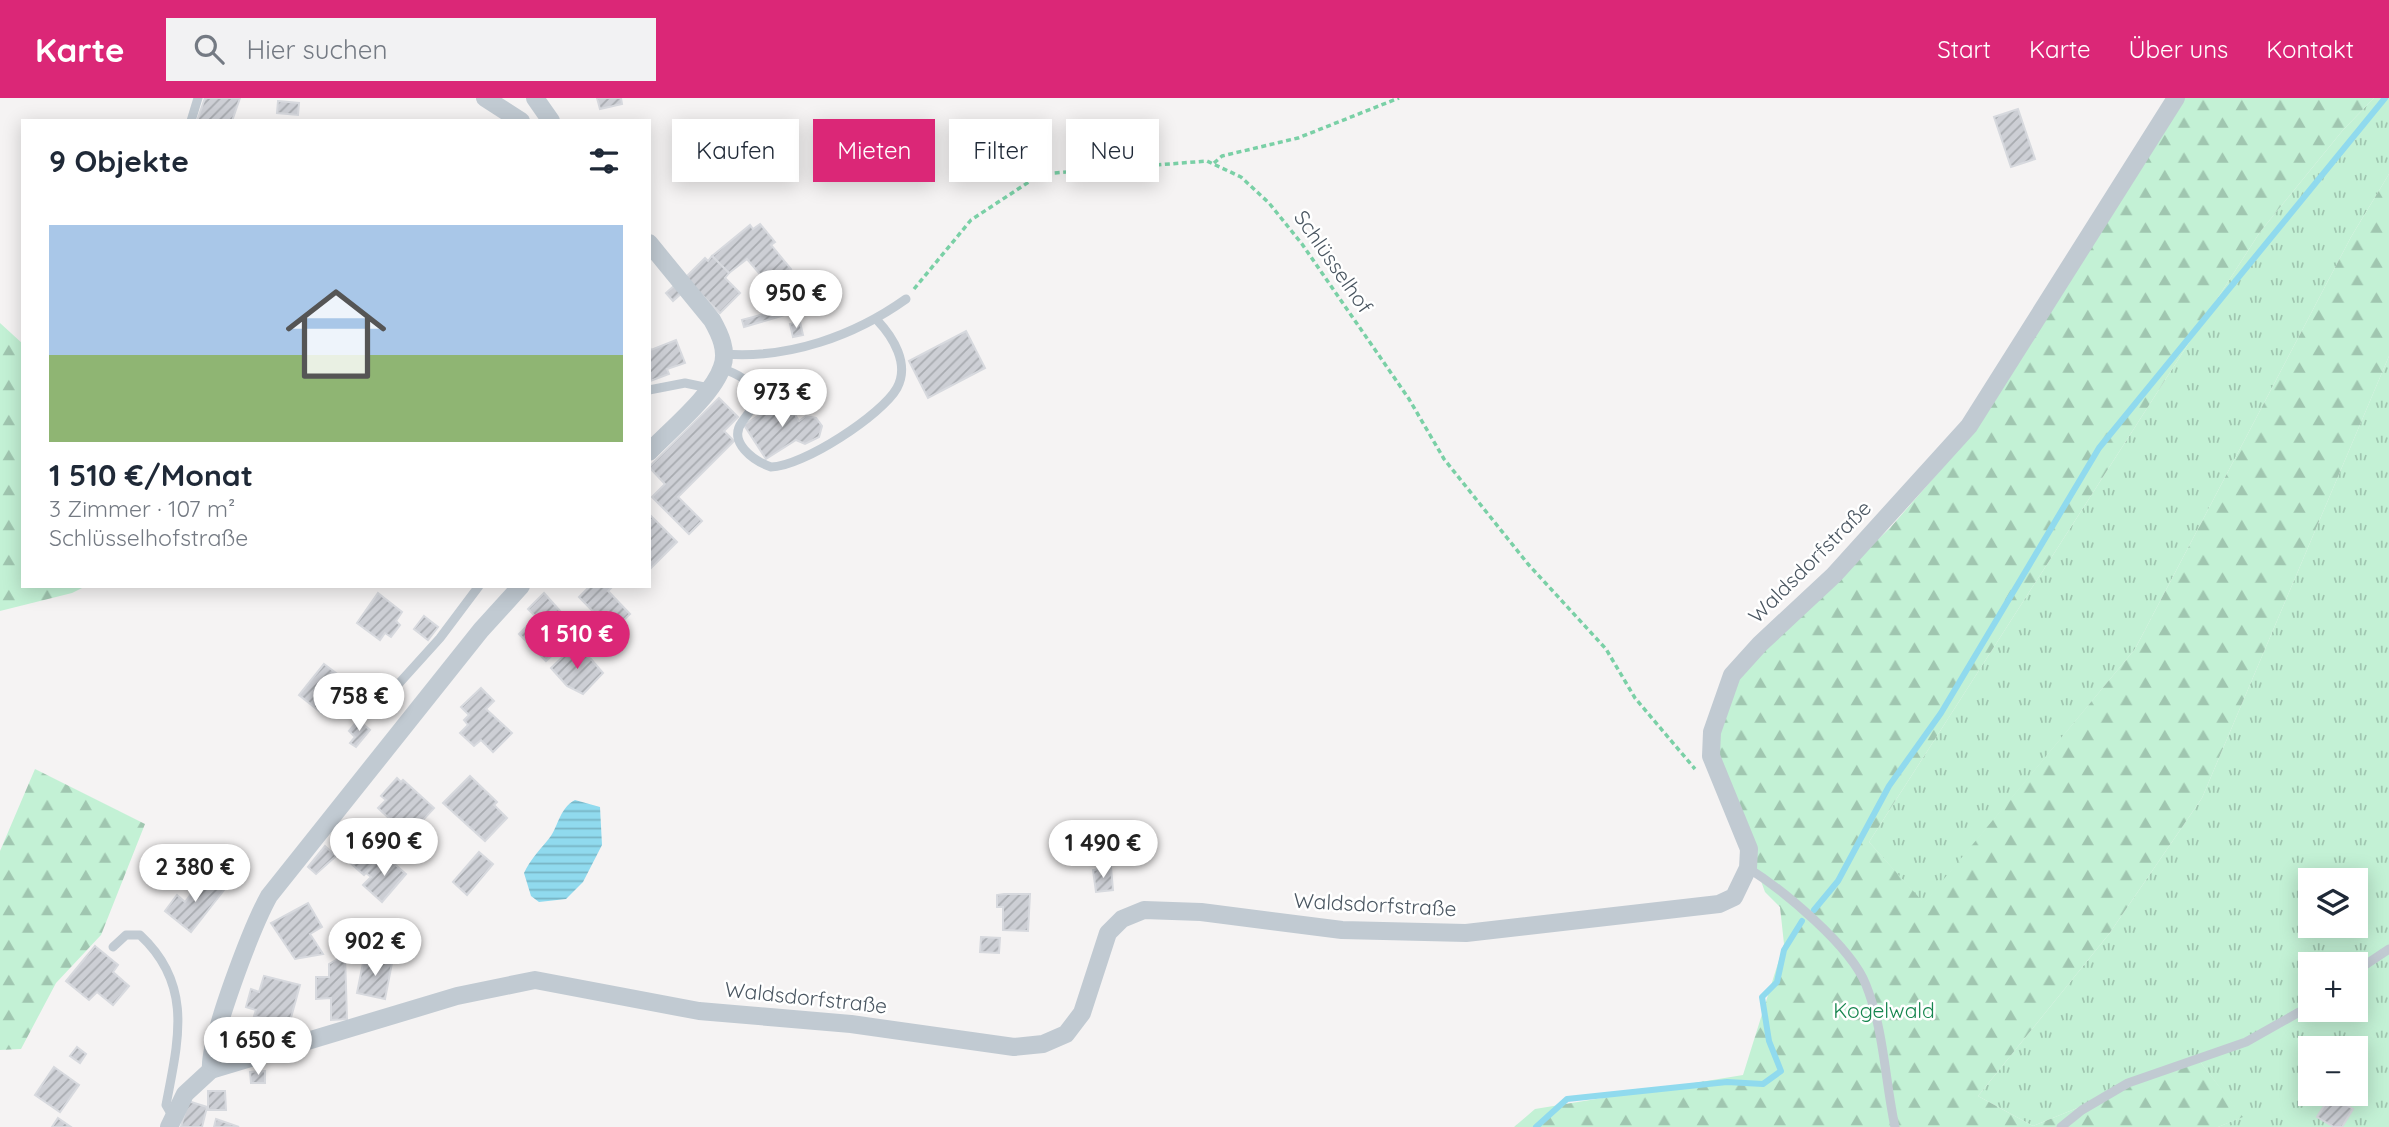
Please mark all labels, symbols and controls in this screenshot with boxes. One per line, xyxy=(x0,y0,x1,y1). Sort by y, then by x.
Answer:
search box xyxy=(166,18,656,81)
text: Karte xyxy=(35,29,124,70)
icon: search xyxy=(190,30,228,68)
text: Hier suchen xyxy=(246,33,388,66)
text: Start xyxy=(1937,34,1991,64)
text: Karte xyxy=(2029,34,2090,64)
text: Über uns xyxy=(2128,34,2228,64)
text: Kontakt xyxy=(2266,34,2354,64)
chip: Kaufen xyxy=(672,119,799,182)
chip: Mieten xyxy=(813,119,935,182)
chip: Filter xyxy=(949,119,1052,182)
chip: Neu xyxy=(1066,119,1159,182)
text: 9 Objekte xyxy=(49,142,189,180)
icon: filters xyxy=(585,142,623,180)
street label: Schlüsselhof xyxy=(1289,205,1379,318)
icon: home xyxy=(273,271,399,397)
pin: 950 € xyxy=(747,271,845,330)
text: 950 € xyxy=(765,278,827,307)
pin: 973 € xyxy=(733,370,831,429)
text: 973 € xyxy=(753,377,811,406)
text: 1 510 €/Monat xyxy=(49,456,253,494)
text: 3 Zimmer · 107 m² xyxy=(49,494,235,523)
street label: Waldsdorfstraße xyxy=(1742,494,1876,628)
text: Schlüsselhofstraße xyxy=(49,523,248,552)
pin: 1 510 € xyxy=(512,612,642,671)
text: 1 510 € xyxy=(541,619,613,648)
pin: 758 € xyxy=(310,674,408,733)
text: 758 € xyxy=(329,681,389,710)
pin: 1 690 € xyxy=(319,818,449,878)
pin: 1 490 € xyxy=(1038,820,1168,880)
text: 1 690 € xyxy=(346,826,422,855)
text: 1 490 € xyxy=(1065,828,1141,857)
pin: 2 380 € xyxy=(130,844,260,904)
text: 2 380 € xyxy=(155,852,235,881)
map controls xyxy=(2298,868,2368,1106)
button: layers xyxy=(2298,868,2368,938)
street label: Waldsdorfstraße xyxy=(1293,887,1457,921)
pin: 902 € xyxy=(326,918,424,978)
text: 902 € xyxy=(344,926,406,955)
button: + xyxy=(2298,952,2368,1022)
street label: Waldsdorfstraße xyxy=(724,976,889,1018)
park label: Kogelwald xyxy=(1833,997,1935,1023)
pin: 1 650 € xyxy=(193,1018,323,1077)
text: 1 650 € xyxy=(220,1025,296,1054)
button: − xyxy=(2298,1036,2368,1106)

